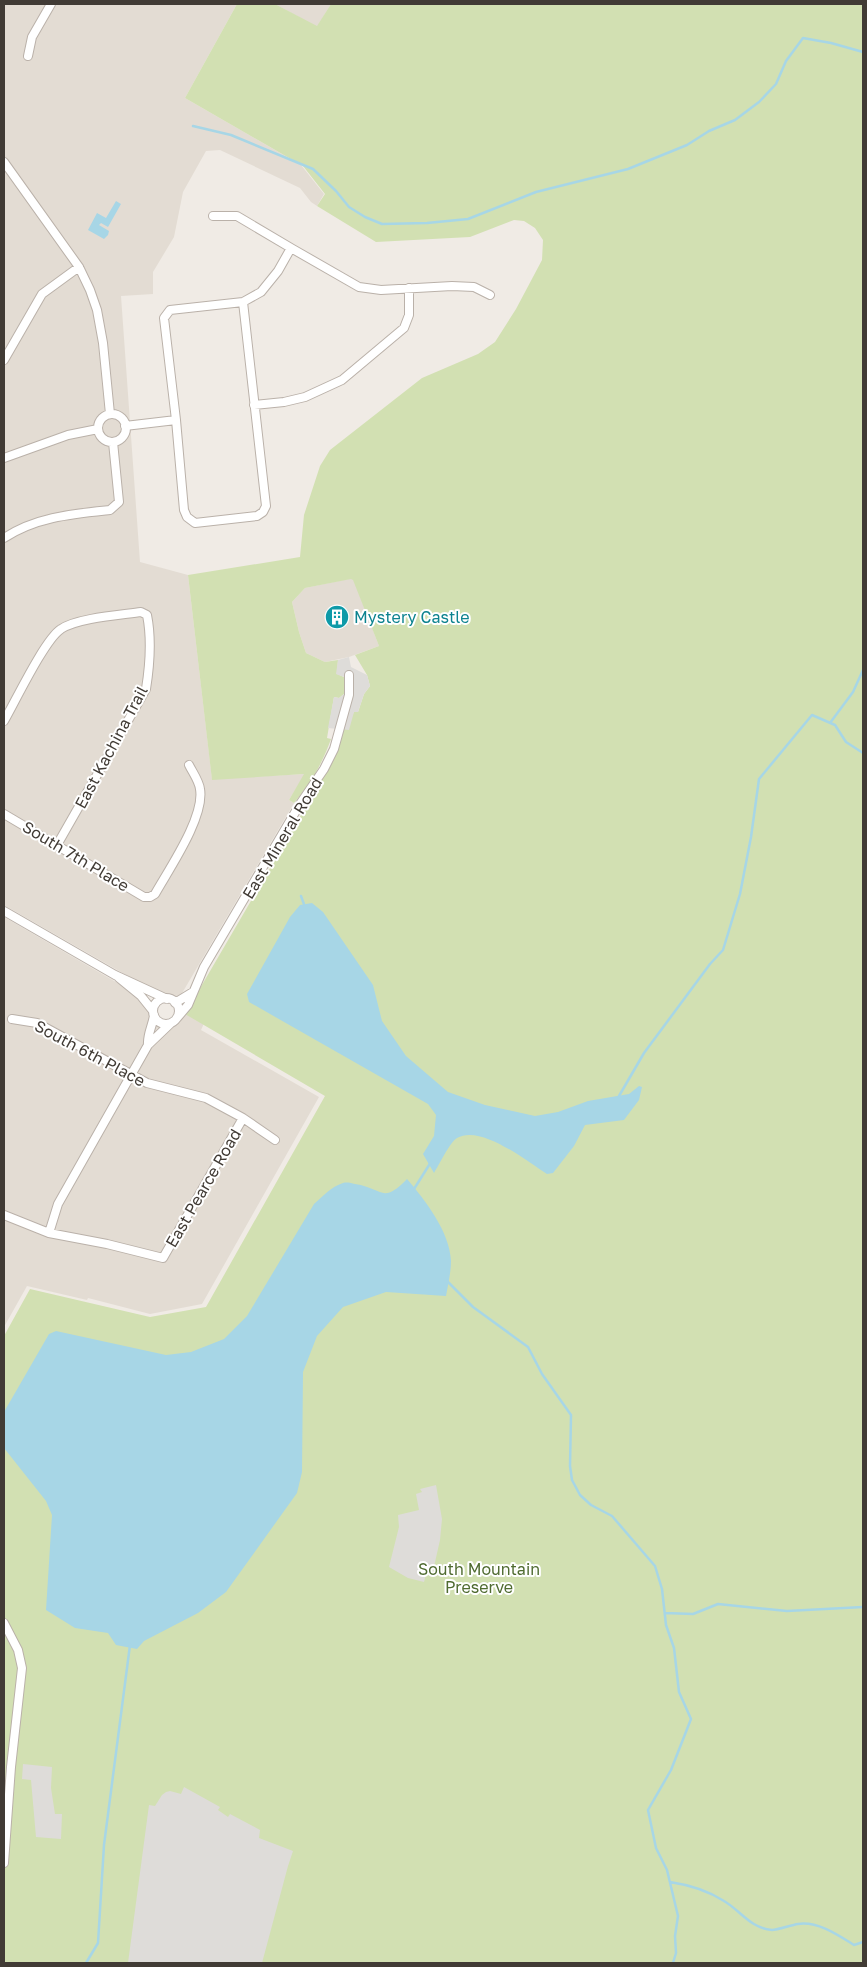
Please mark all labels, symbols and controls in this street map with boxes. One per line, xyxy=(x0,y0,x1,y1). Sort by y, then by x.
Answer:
building icon: Mystery Castle xyxy=(324,604,350,630)
place label: Mystery Castle xyxy=(354,607,470,627)
street label: East Kachina Trail xyxy=(70,682,152,812)
street label: East Mineral Road xyxy=(238,774,326,902)
street label: South 7th Place xyxy=(19,816,133,896)
street label: South 6th Place xyxy=(31,1015,149,1091)
street label: East Pearce Road xyxy=(161,1125,245,1251)
park label: South Mountain Preserve xyxy=(418,1559,540,1597)

